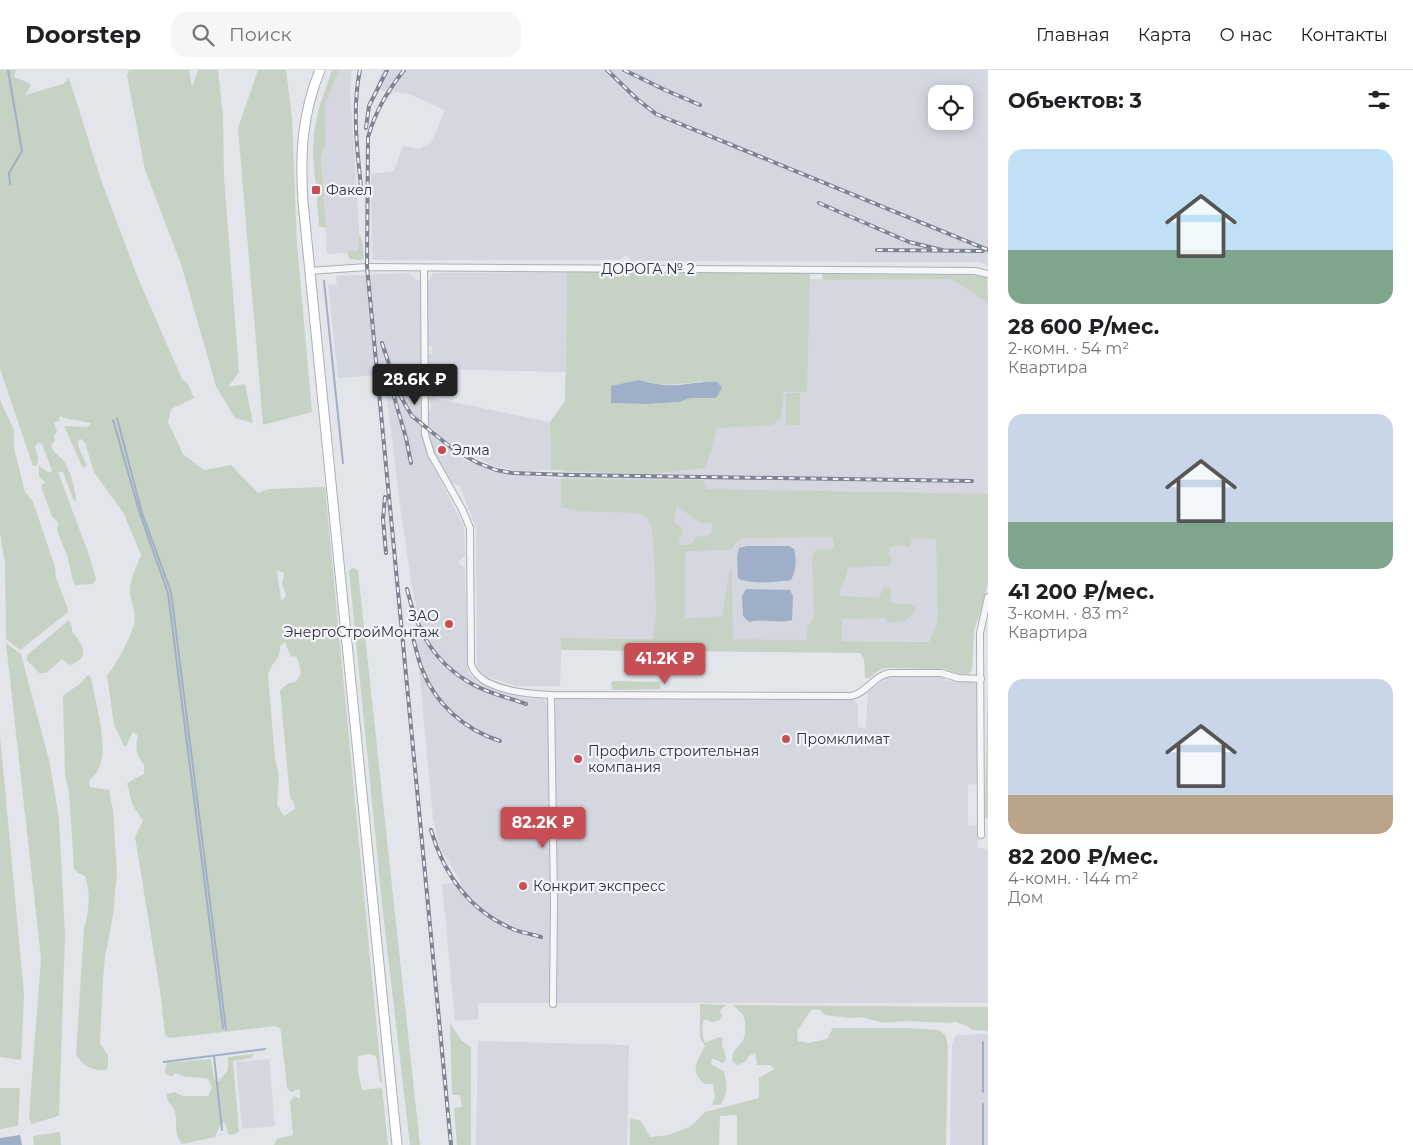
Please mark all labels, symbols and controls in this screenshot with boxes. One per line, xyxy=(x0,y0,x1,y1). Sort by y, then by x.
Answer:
search box xyxy=(171,12,521,57)
text: Doorstep xyxy=(25,20,141,49)
icon: search xyxy=(189,21,217,49)
text: Поиск xyxy=(229,23,292,46)
text: Главная xyxy=(1036,24,1110,46)
text: Карта xyxy=(1138,24,1192,46)
text: О нас xyxy=(1220,24,1272,46)
text: Контакты xyxy=(1300,24,1388,46)
map controls xyxy=(928,85,973,130)
button: locate xyxy=(928,85,973,130)
icon: filters xyxy=(1365,86,1393,114)
text: Объектов: 3 xyxy=(1008,88,1142,113)
place label: Факел xyxy=(326,181,372,199)
icon: home xyxy=(1156,181,1246,271)
marker: Факел xyxy=(310,184,322,196)
street label: ДОРОГА № 2 xyxy=(601,260,695,278)
text: 28 600 ₽/мес. xyxy=(1008,314,1159,339)
text: 2-комн. · 54 m² xyxy=(1008,339,1129,358)
text: Квартира xyxy=(1008,358,1088,377)
pin: 28.6K ₽ xyxy=(369,364,461,406)
text: 28.6K ₽ xyxy=(383,370,447,389)
place label: Элма xyxy=(452,441,490,459)
marker: Элма xyxy=(436,444,448,456)
icon: home xyxy=(1156,446,1246,536)
text: 41 200 ₽/мес. xyxy=(1008,579,1154,604)
text: 3-комн. · 83 m² xyxy=(1008,604,1129,623)
place label: ЗАО ЭнергоСтройМонтаж xyxy=(283,607,439,641)
marker: ЗАО ЭнергоСтройМонтаж xyxy=(443,618,455,630)
text: Квартира xyxy=(1008,623,1088,642)
pin: 41.2K ₽ xyxy=(619,642,711,685)
text: 41.2K ₽ xyxy=(635,649,695,668)
icon: home xyxy=(1156,711,1246,801)
place label: Промклимат xyxy=(796,730,890,748)
marker: Промклимат xyxy=(780,733,792,745)
place label: Профиль строительная компания xyxy=(588,742,759,776)
marker: Профиль строительная компания xyxy=(572,753,584,765)
pin: 82.2K ₽ xyxy=(497,806,589,849)
text: 82.2K ₽ xyxy=(512,813,574,832)
text: 82 200 ₽/мес. xyxy=(1008,844,1158,869)
text: 4-комн. · 144 m² xyxy=(1008,869,1138,888)
place label: Конкрит экспресс xyxy=(533,877,666,895)
marker: Конкрит экспресс xyxy=(517,880,529,892)
text: Дом xyxy=(1008,888,1043,907)

